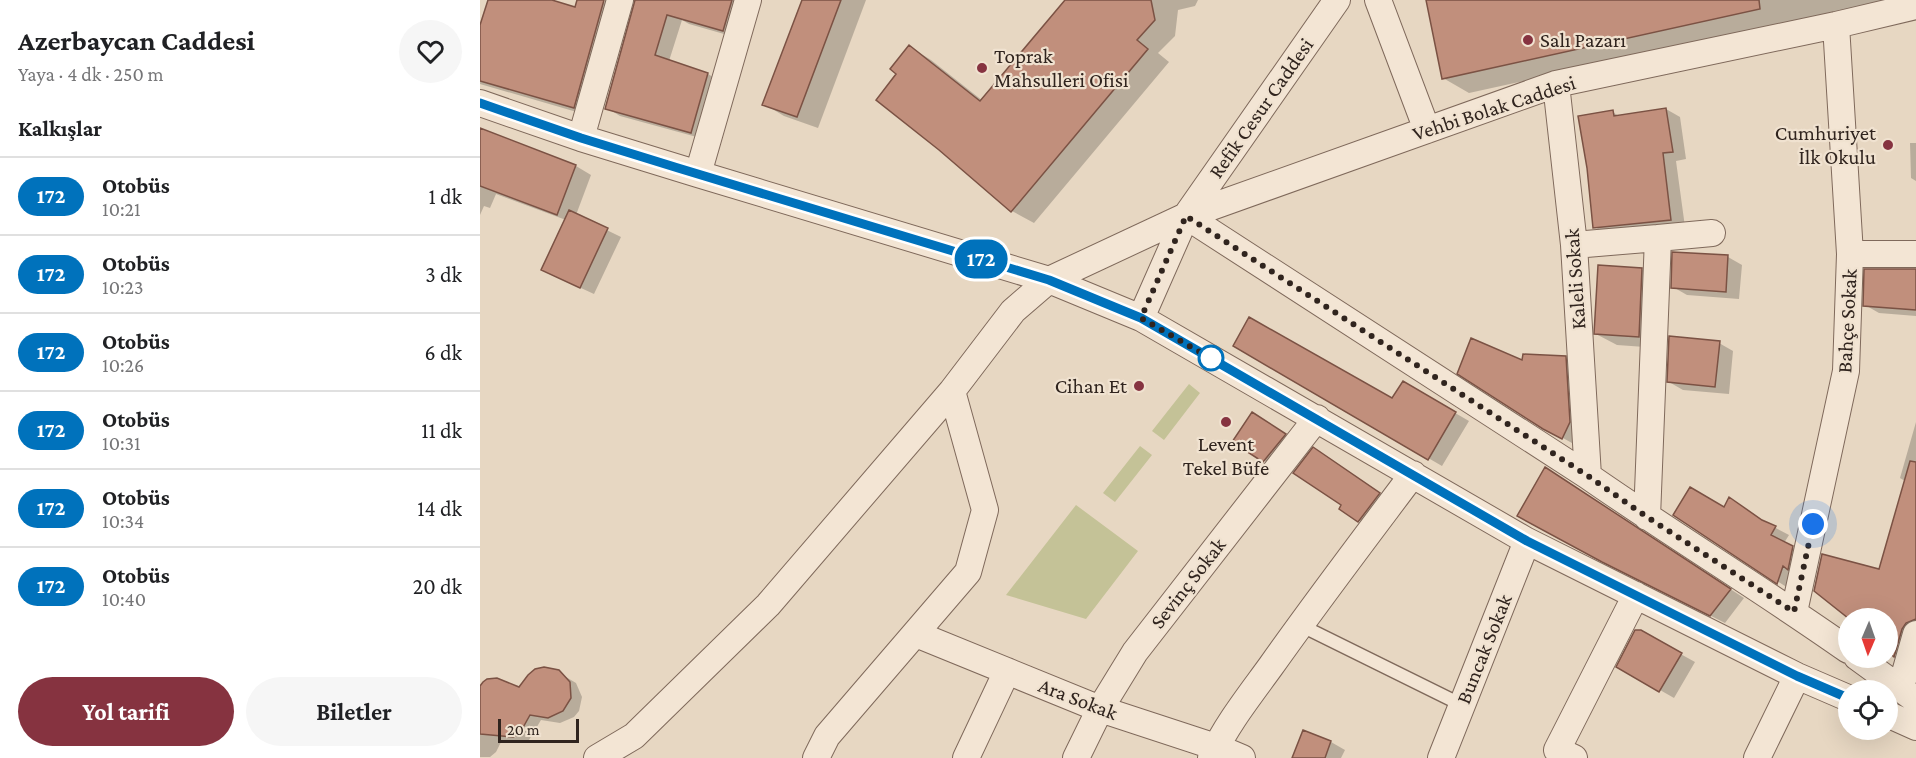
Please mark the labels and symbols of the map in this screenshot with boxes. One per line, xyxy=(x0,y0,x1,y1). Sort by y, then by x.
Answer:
place label: Salı Pazarı xyxy=(1540,28,1627,52)
street label: Refik Cesur Caddesi xyxy=(1204,33,1319,183)
marker: Salı Pazarı xyxy=(1521,33,1535,47)
place label: Toprak Mahsulleri Ofisi xyxy=(994,44,1129,92)
marker: Toprak Mahsulleri Ofisi xyxy=(975,61,989,75)
street label: Vehbi Bolak Caddesi xyxy=(1409,70,1579,146)
place label: Cumhuriyet İlk Okulu xyxy=(1775,121,1877,169)
marker: Cumhuriyet İlk Okulu xyxy=(1881,138,1895,152)
street label: Kaleli Sokak xyxy=(1559,228,1591,330)
line badge: 172 xyxy=(946,240,1016,278)
street label: Bahçe Sokak xyxy=(1832,268,1862,374)
unlabelled marker xyxy=(1198,345,1224,371)
place label: Cihan Et xyxy=(1055,374,1128,398)
marker: Cihan Et xyxy=(1132,379,1146,393)
marker: Levent Tekel Büfe xyxy=(1219,415,1233,429)
place label: Levent Tekel Büfe xyxy=(1183,432,1269,480)
your location xyxy=(1798,509,1828,539)
street label: Sevinç Sokak xyxy=(1145,533,1231,633)
street label: Buncak Sokak xyxy=(1451,591,1517,707)
north arrow xyxy=(1838,608,1898,668)
street label: Ara Sokak xyxy=(1035,673,1121,725)
scale bar xyxy=(498,716,579,744)

